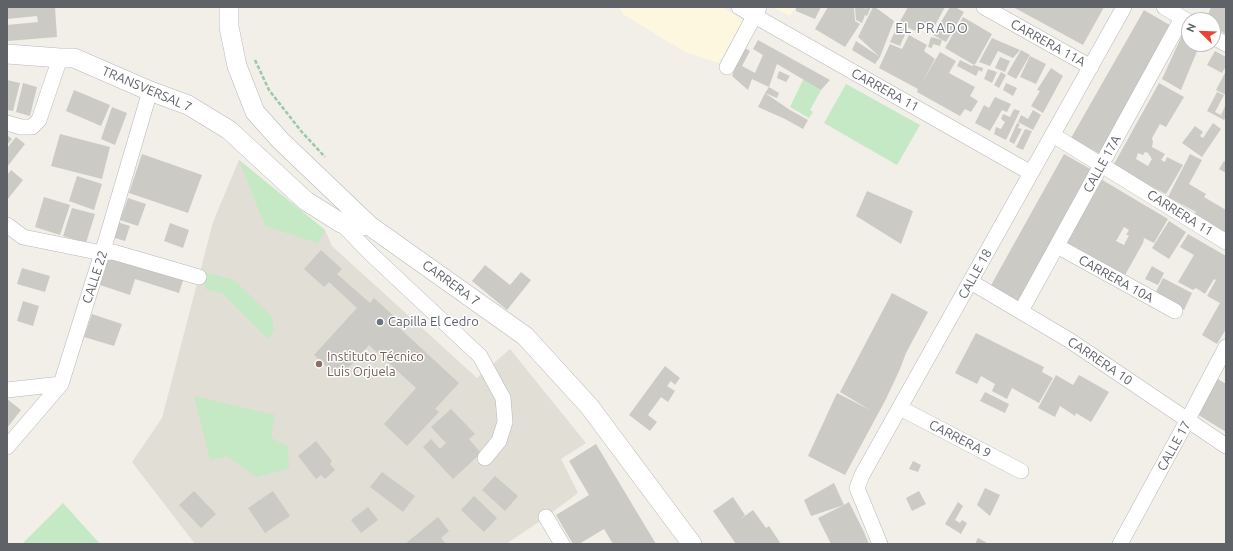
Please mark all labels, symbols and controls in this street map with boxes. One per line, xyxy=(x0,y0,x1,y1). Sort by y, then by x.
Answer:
north arrow xyxy=(1181,12,1221,52)
street label: CARRERA 11A xyxy=(1008,16,1088,70)
district label: EL PRADO xyxy=(895,20,969,36)
text: N xyxy=(1184,22,1198,34)
street label: TRANSVERSAL 7 xyxy=(100,63,194,115)
street label: CARRERA 11 xyxy=(849,65,921,115)
street label: CALLE 17A xyxy=(1080,133,1124,195)
street label: CARRERA 11 xyxy=(1144,187,1216,239)
street label: CALLE 18 xyxy=(955,246,995,302)
street label: CALLE 22 xyxy=(79,248,111,306)
street label: CARRERA 10A xyxy=(1076,252,1156,306)
street label: CARRERA 7 xyxy=(419,257,483,309)
place label: Capilla El Cedro xyxy=(388,314,479,330)
marker: Capilla El Cedro xyxy=(375,317,385,327)
street label: CARRERA 10 xyxy=(1065,334,1135,388)
place label: Instituto Técnico Luis Orjuela xyxy=(327,349,424,380)
marker: Instituto Técnico Luis Orjuela xyxy=(314,359,324,369)
street label: CARRERA 9 xyxy=(926,417,994,461)
street label: CALLE 17 xyxy=(1154,418,1194,474)

